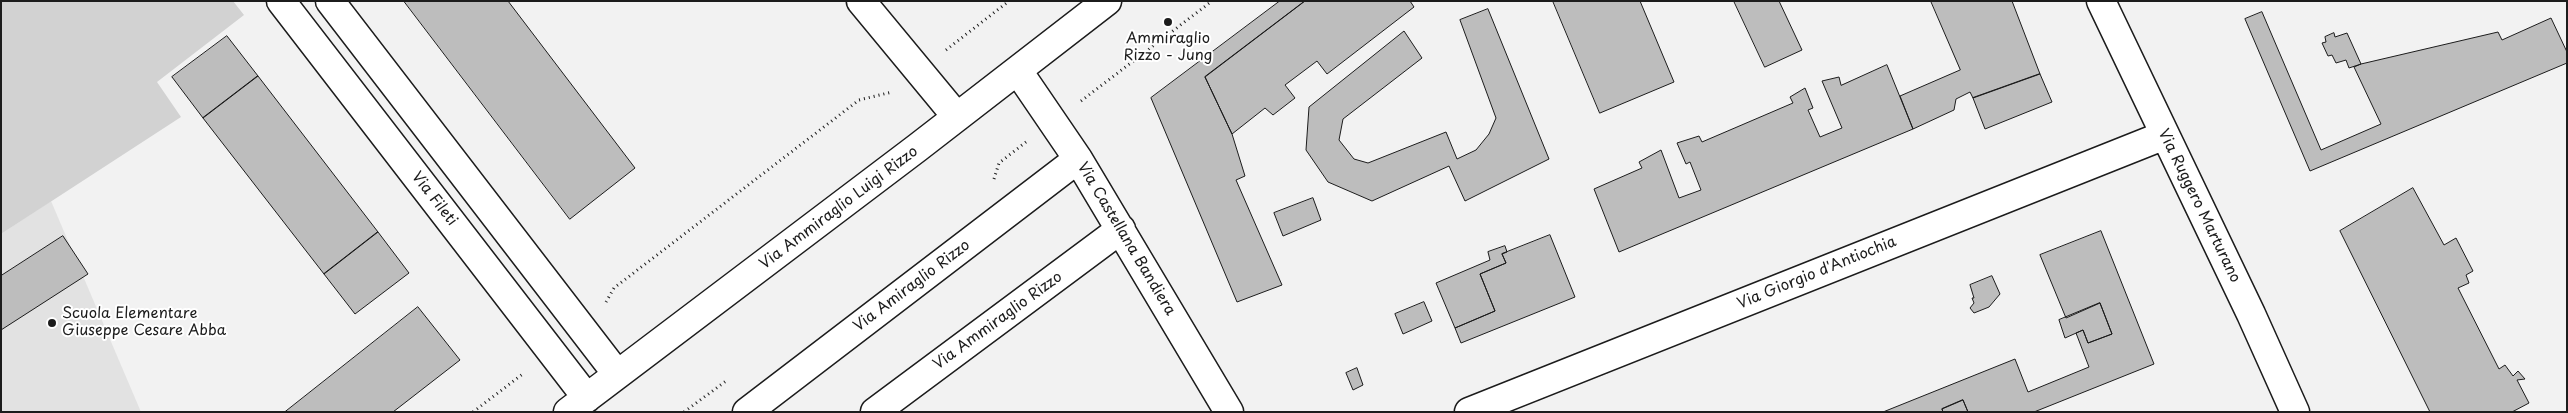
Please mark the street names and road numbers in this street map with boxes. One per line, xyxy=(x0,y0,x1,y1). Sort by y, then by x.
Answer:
street label: Via Ruggero Marturano xyxy=(2154,126,2244,286)
street label: Via Ammiraglio Luigi Rizzo xyxy=(756,143,922,273)
street label: Via Castellana Bandiera xyxy=(1073,159,1179,319)
street label: Via Fileti xyxy=(407,168,461,230)
street label: Via Giorgio d'Antiochia xyxy=(1735,233,1899,313)
street label: Via Amiraglio Rizzo xyxy=(850,236,974,336)
street label: Via Ammiraglio Rizzo xyxy=(930,268,1066,374)

